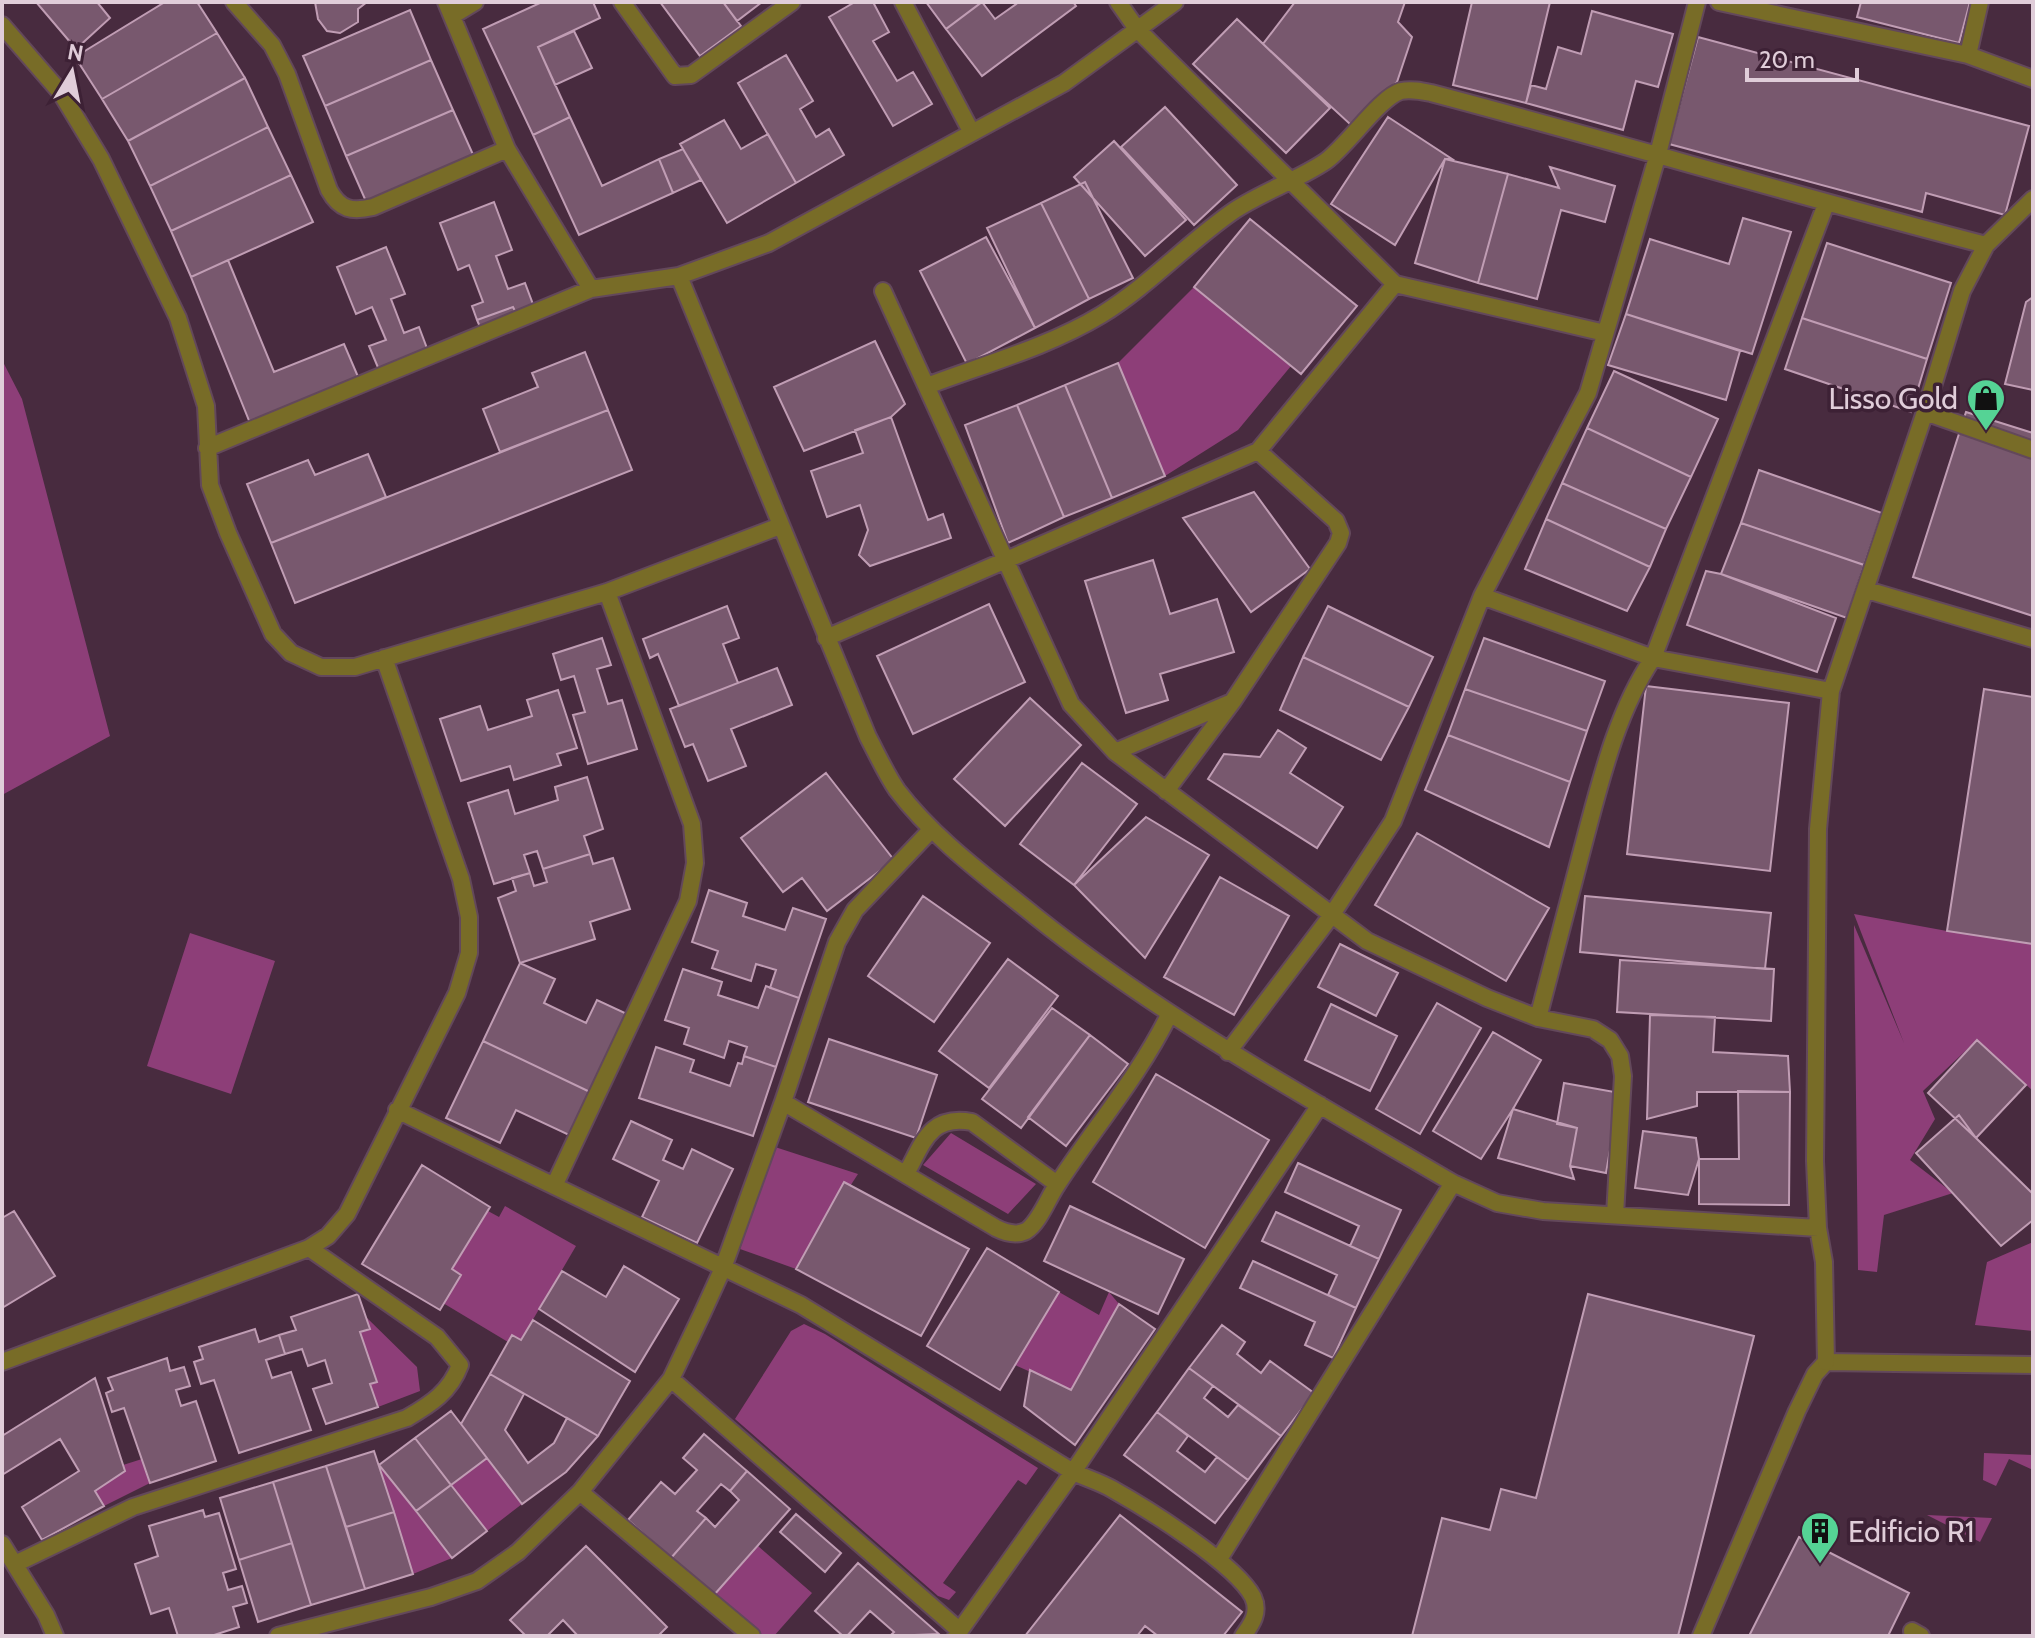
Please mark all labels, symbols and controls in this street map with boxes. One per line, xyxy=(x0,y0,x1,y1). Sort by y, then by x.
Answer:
north arrow xyxy=(32,32,112,112)
scale bar xyxy=(1747,32,1857,82)
text: N xyxy=(65,38,85,67)
text: 20 m xyxy=(1759,45,1815,74)
shop icon: Lisso Gold xyxy=(1965,377,2007,432)
place label: Lisso Gold xyxy=(1828,380,1958,417)
building icon: Edificio R1 xyxy=(1799,1510,1841,1565)
place label: Edificio R1 xyxy=(1848,1513,1975,1550)

